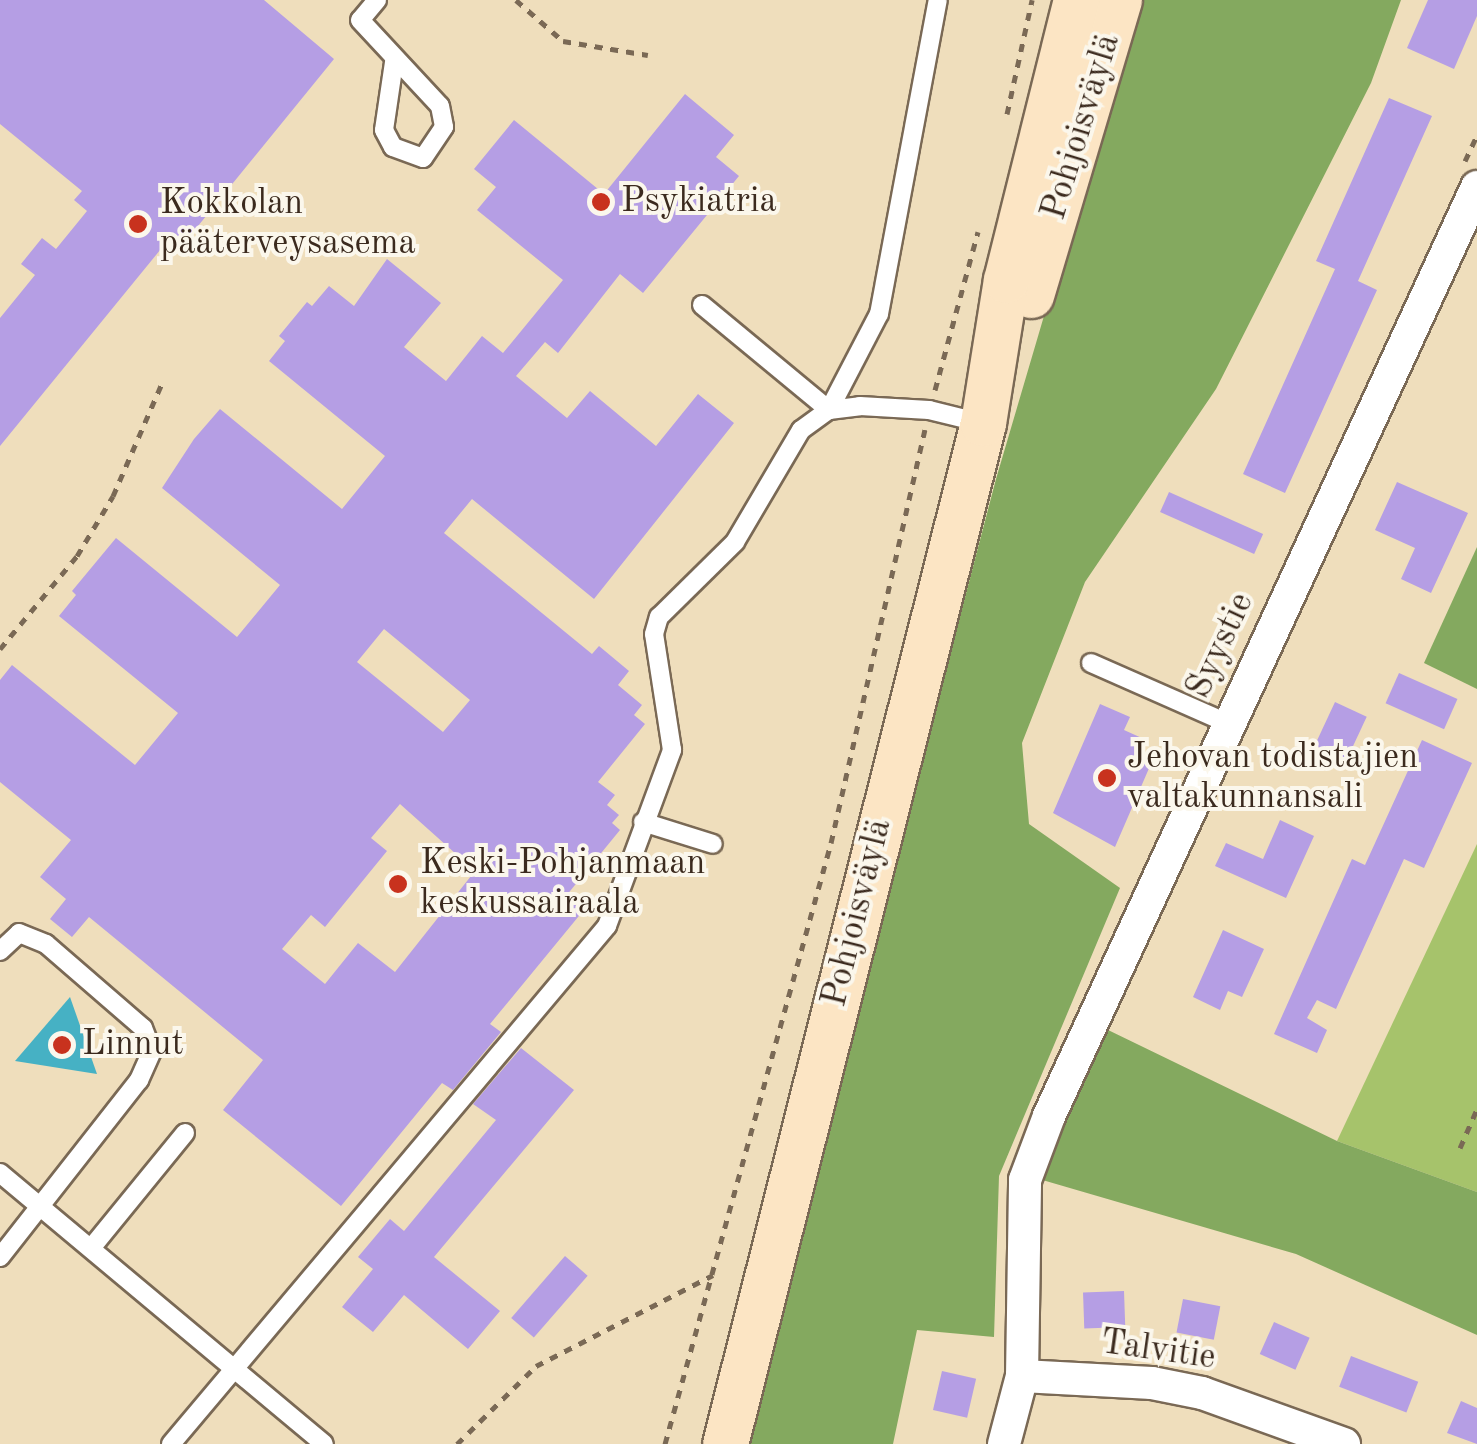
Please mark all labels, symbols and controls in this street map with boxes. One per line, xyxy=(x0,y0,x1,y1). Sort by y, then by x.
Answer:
street label: Pohjoisväylä xyxy=(1034,29,1130,225)
place label: Psykiatria xyxy=(621,181,777,223)
place label: Kokkolan pääterveysasema xyxy=(160,183,416,265)
marker: Psykiatria xyxy=(590,191,612,213)
marker: Kokkolan pääterveysasema xyxy=(125,211,151,237)
street label: Syystie xyxy=(1178,586,1264,706)
place label: Jehovan todistajien valtakunnansali xyxy=(1127,737,1418,819)
marker: Jehovan todistajien valtakunnansali xyxy=(1096,767,1118,789)
street label: Pohjoisväylä xyxy=(814,815,902,1011)
place label: Keski-Pohjanmaan keskussairaala xyxy=(420,843,705,925)
marker: Keski-Pohjanmaan keskussairaala xyxy=(385,871,411,897)
place label: Linnut xyxy=(82,1024,184,1066)
marker: Linnut xyxy=(51,1034,73,1056)
street label: Talvitie xyxy=(1098,1322,1218,1380)

